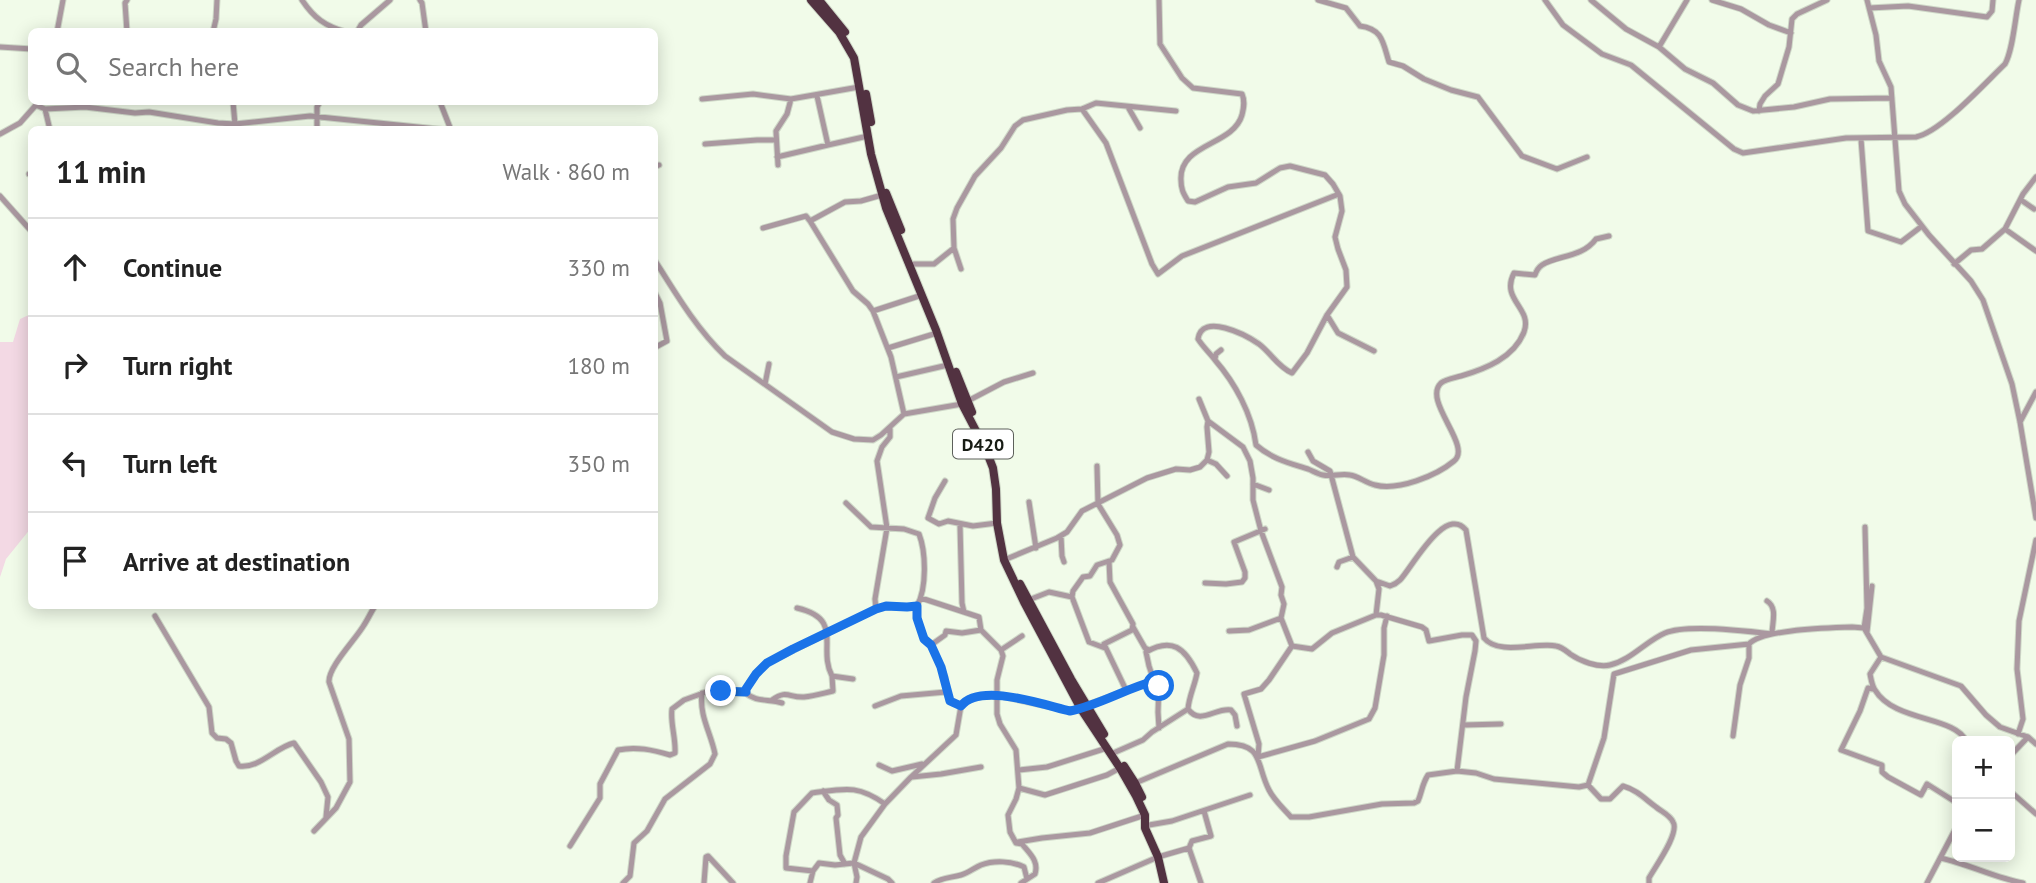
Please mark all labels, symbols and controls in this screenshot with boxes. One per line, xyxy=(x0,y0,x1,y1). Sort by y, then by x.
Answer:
search box xyxy=(28,28,658,105)
icon: search xyxy=(52,48,90,86)
text: Search here xyxy=(108,50,239,83)
text: 11 min xyxy=(56,152,146,191)
text: Walk · 860 m xyxy=(503,157,630,186)
icon: ahead xyxy=(56,248,94,286)
text: Continue xyxy=(123,251,222,284)
text: 330 m xyxy=(568,253,630,282)
icon: right xyxy=(56,346,94,384)
text: Turn right xyxy=(123,349,232,382)
text: 180 m xyxy=(568,351,630,380)
road number: D420 xyxy=(953,430,1013,458)
icon: left xyxy=(56,444,94,482)
text: Turn left xyxy=(123,447,217,480)
text: 350 m xyxy=(568,449,630,478)
icon: arrive xyxy=(56,542,94,580)
text: Arrive at destination xyxy=(123,545,350,578)
route start xyxy=(1143,670,1174,701)
route end xyxy=(705,675,736,706)
map controls xyxy=(1952,736,2015,862)
button: + xyxy=(1952,736,2015,799)
button: − xyxy=(1952,799,2015,862)

